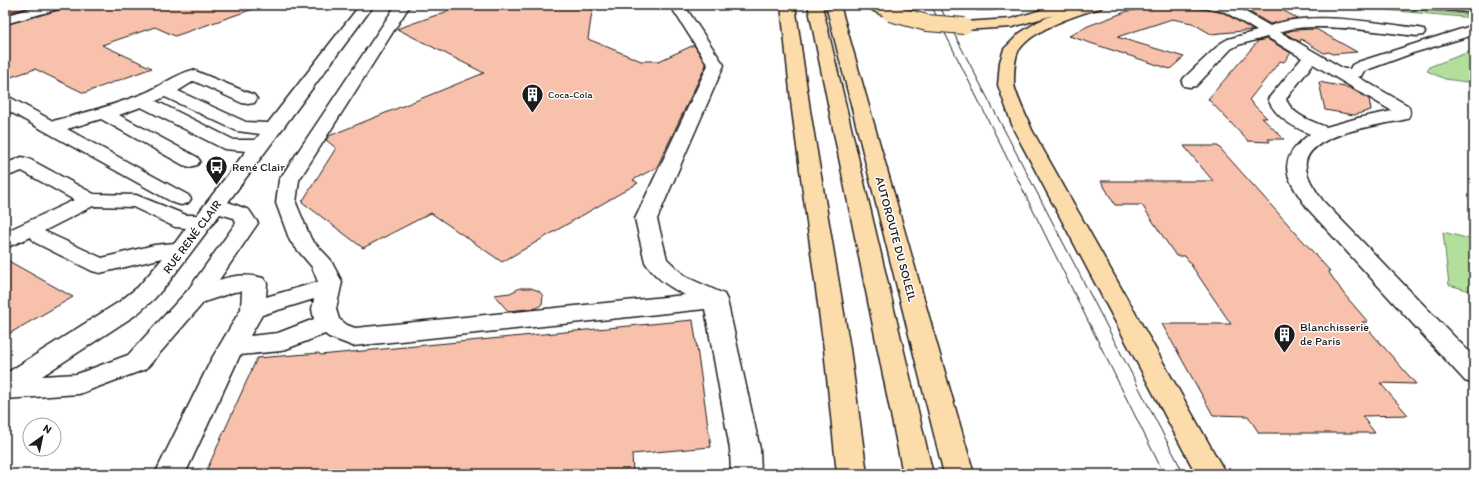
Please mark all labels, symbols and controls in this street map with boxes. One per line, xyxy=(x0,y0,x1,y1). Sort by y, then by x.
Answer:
building icon: Coca-Cola xyxy=(519,81,545,114)
place label: Coca-Cola xyxy=(548,88,594,101)
bus stop icon: René Clair xyxy=(203,154,229,187)
place label: René Clair xyxy=(232,160,285,174)
street label: AUTOROUTE DU SOLEIL xyxy=(873,175,919,303)
street label: RUE RENÉ CLAIR xyxy=(160,198,224,276)
place label: Blanchisserie de Paris xyxy=(1300,320,1369,348)
building icon: Blanchisserie de Paris xyxy=(1271,321,1297,354)
north arrow xyxy=(22,417,62,457)
text: N xyxy=(41,422,54,437)

